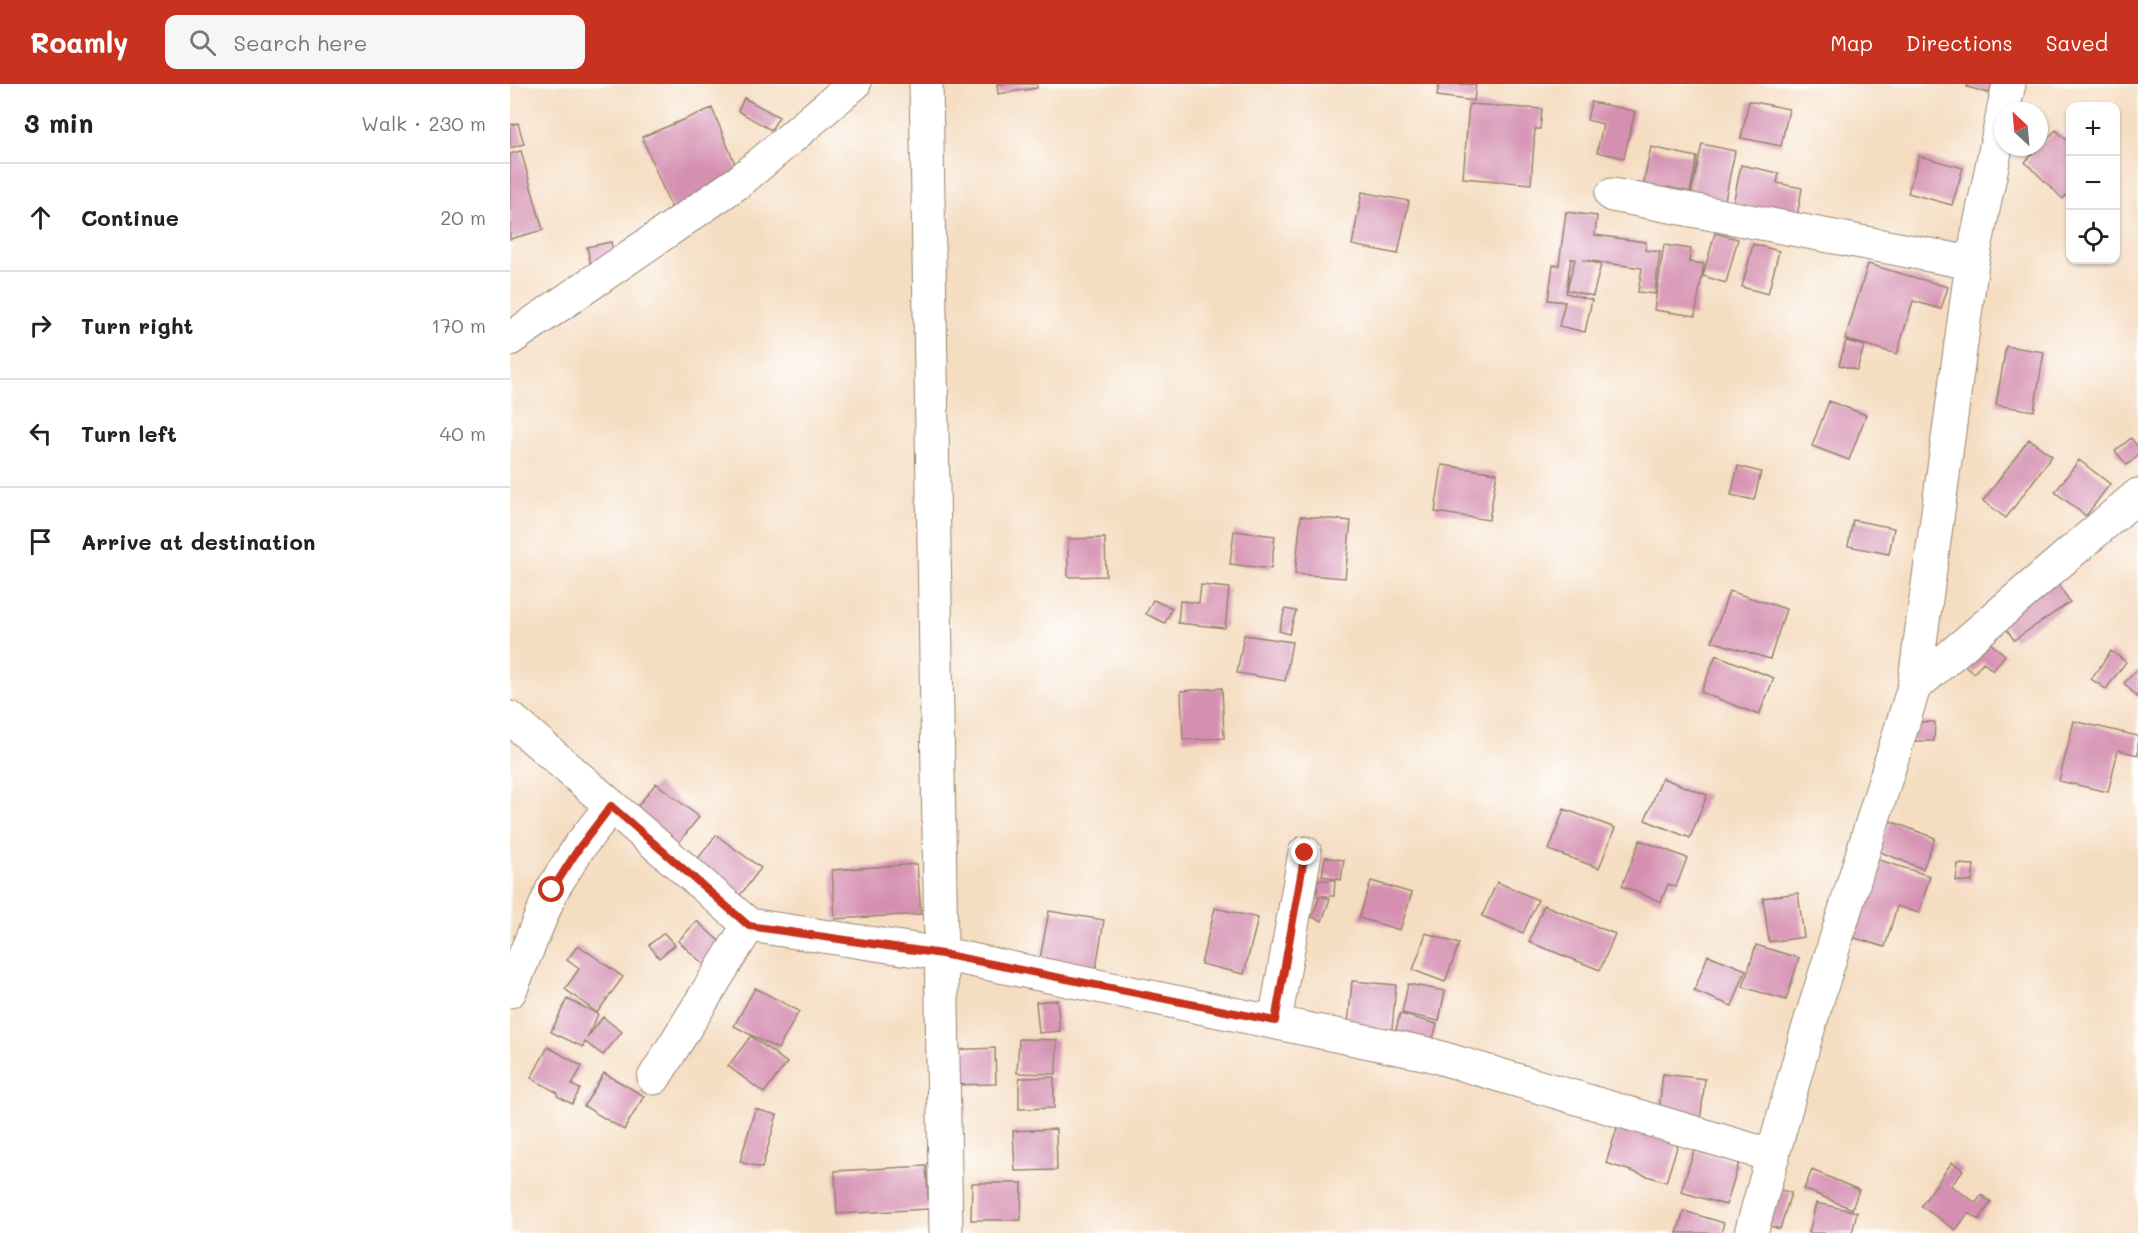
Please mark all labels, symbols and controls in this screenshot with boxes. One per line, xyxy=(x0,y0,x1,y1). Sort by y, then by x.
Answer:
search box xyxy=(165,15,585,69)
text: Roamly xyxy=(30,24,129,60)
icon: search xyxy=(186,26,219,59)
text: Search here xyxy=(234,28,367,57)
text: Map xyxy=(1830,29,1873,56)
text: Directions xyxy=(1906,29,2013,56)
text: Saved xyxy=(2046,29,2108,56)
north arrow xyxy=(1994,102,2048,156)
map controls xyxy=(2066,102,2120,264)
button: + xyxy=(2066,102,2120,156)
text: 3 min xyxy=(24,106,93,140)
text: Walk · 230 m xyxy=(361,110,486,136)
button: − xyxy=(2066,156,2120,210)
icon: ahead xyxy=(24,201,57,234)
text: Continue xyxy=(81,203,179,232)
text: 20 m xyxy=(440,204,486,230)
button: locate xyxy=(2066,210,2120,264)
icon: right xyxy=(24,309,57,342)
text: Turn right xyxy=(81,311,193,340)
text: 170 m xyxy=(431,312,486,338)
icon: left xyxy=(24,417,57,450)
text: Turn left xyxy=(81,419,177,448)
text: 40 m xyxy=(440,420,486,446)
icon: arrive xyxy=(24,525,57,558)
text: Arrive at destination xyxy=(81,527,316,556)
route end xyxy=(1291,839,1317,865)
route start xyxy=(538,876,564,902)

